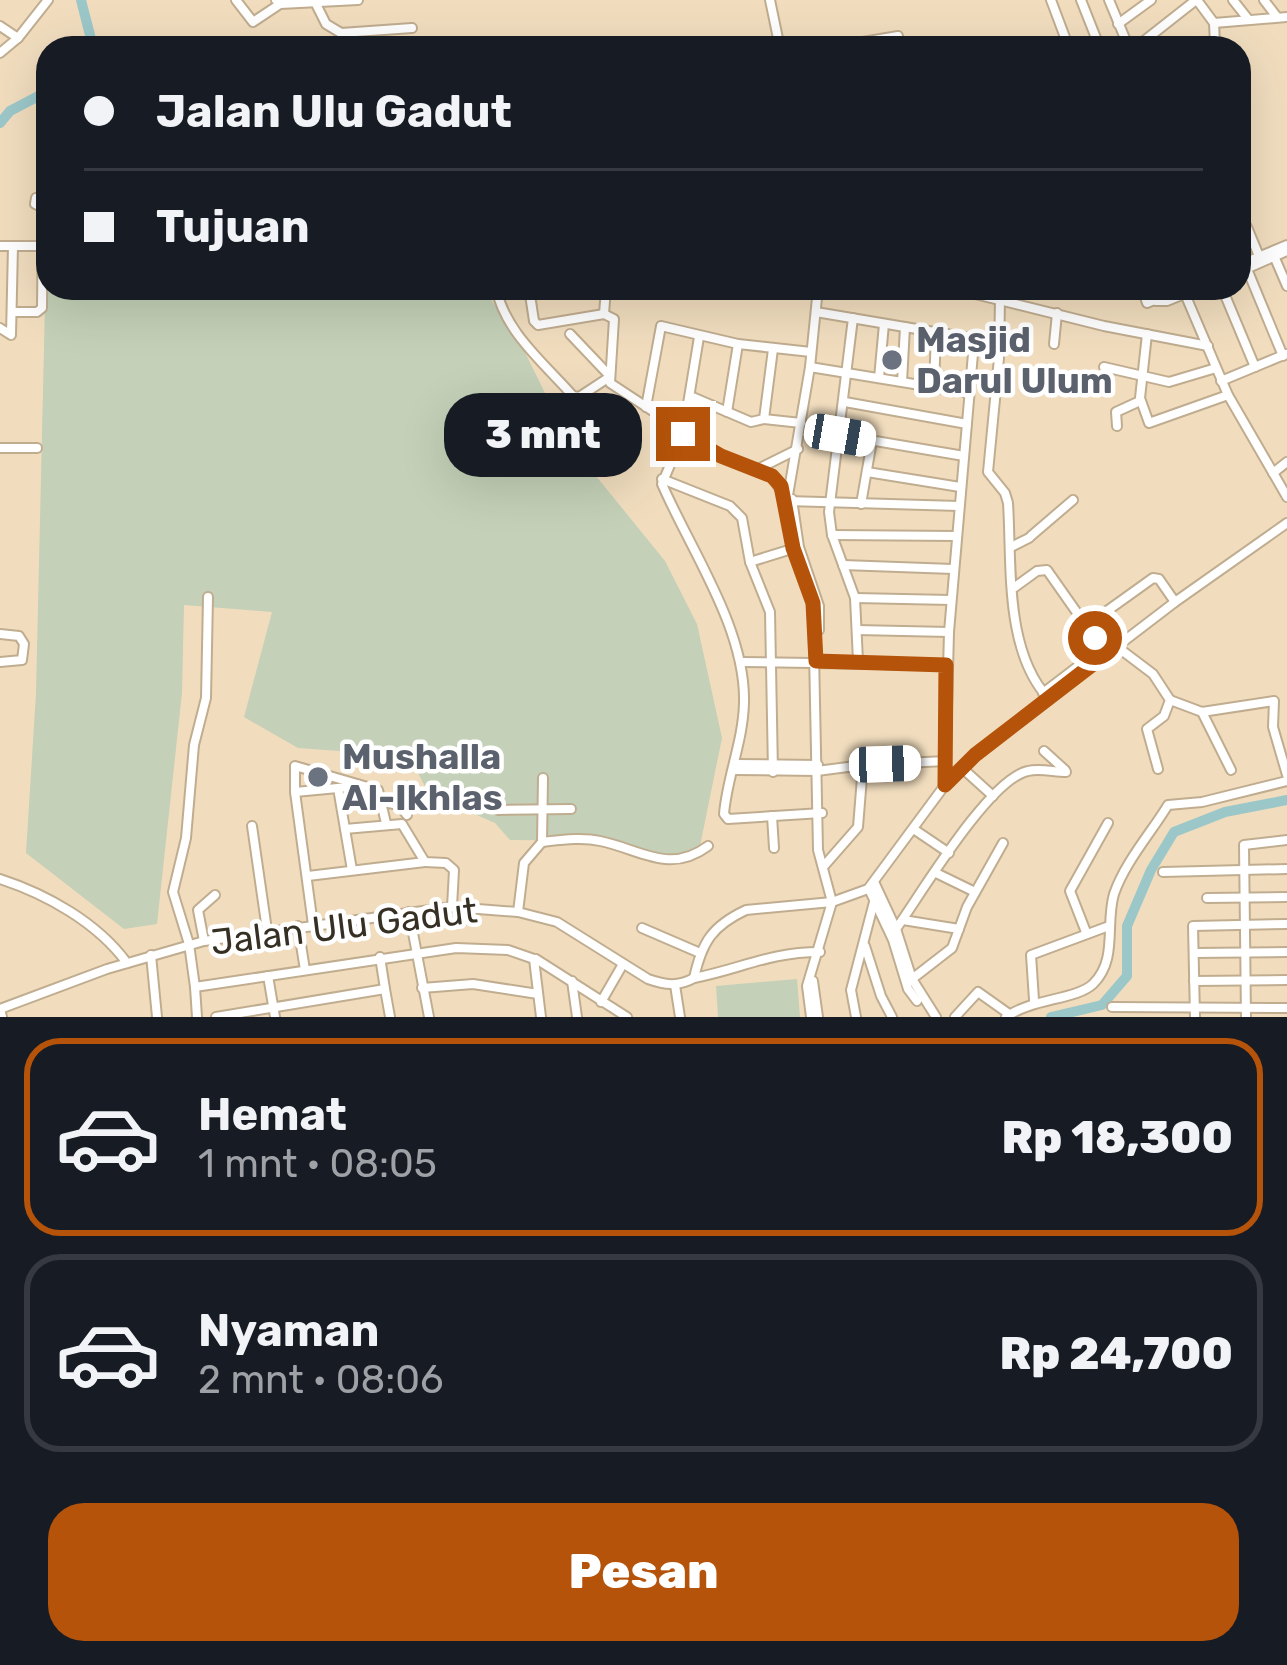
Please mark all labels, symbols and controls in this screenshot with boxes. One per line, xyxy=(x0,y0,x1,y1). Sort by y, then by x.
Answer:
text: Jalan Ulu Gadut xyxy=(156,85,512,138)
text: Tujuan xyxy=(156,200,310,253)
place label: Masjid Darul Ulum xyxy=(916,318,1113,402)
marker: Masjid Darul Ulum xyxy=(879,347,905,373)
callout: 3 mnt xyxy=(443,392,641,476)
route end xyxy=(656,407,710,461)
car xyxy=(801,411,879,459)
text: 3 mnt xyxy=(485,412,601,458)
route start xyxy=(1068,611,1122,665)
place label: Mushalla Al-Ikhlas xyxy=(342,735,503,819)
car xyxy=(848,745,922,783)
marker: Mushalla Al-Ikhlas xyxy=(305,764,331,790)
street label: Jalan Ulu Gadut xyxy=(208,888,480,964)
icon: car xyxy=(54,1083,162,1191)
text: Hemat xyxy=(198,1088,347,1141)
text: Rp 18,300 xyxy=(1001,1111,1233,1164)
text: 1 mnt · 08:05 xyxy=(198,1141,437,1187)
icon: car xyxy=(54,1299,162,1407)
text: Nyaman xyxy=(198,1304,379,1357)
text: Rp 24,700 xyxy=(999,1327,1233,1380)
text: 2 mnt · 08:06 xyxy=(198,1357,444,1403)
button: Pesan xyxy=(48,1503,1239,1641)

